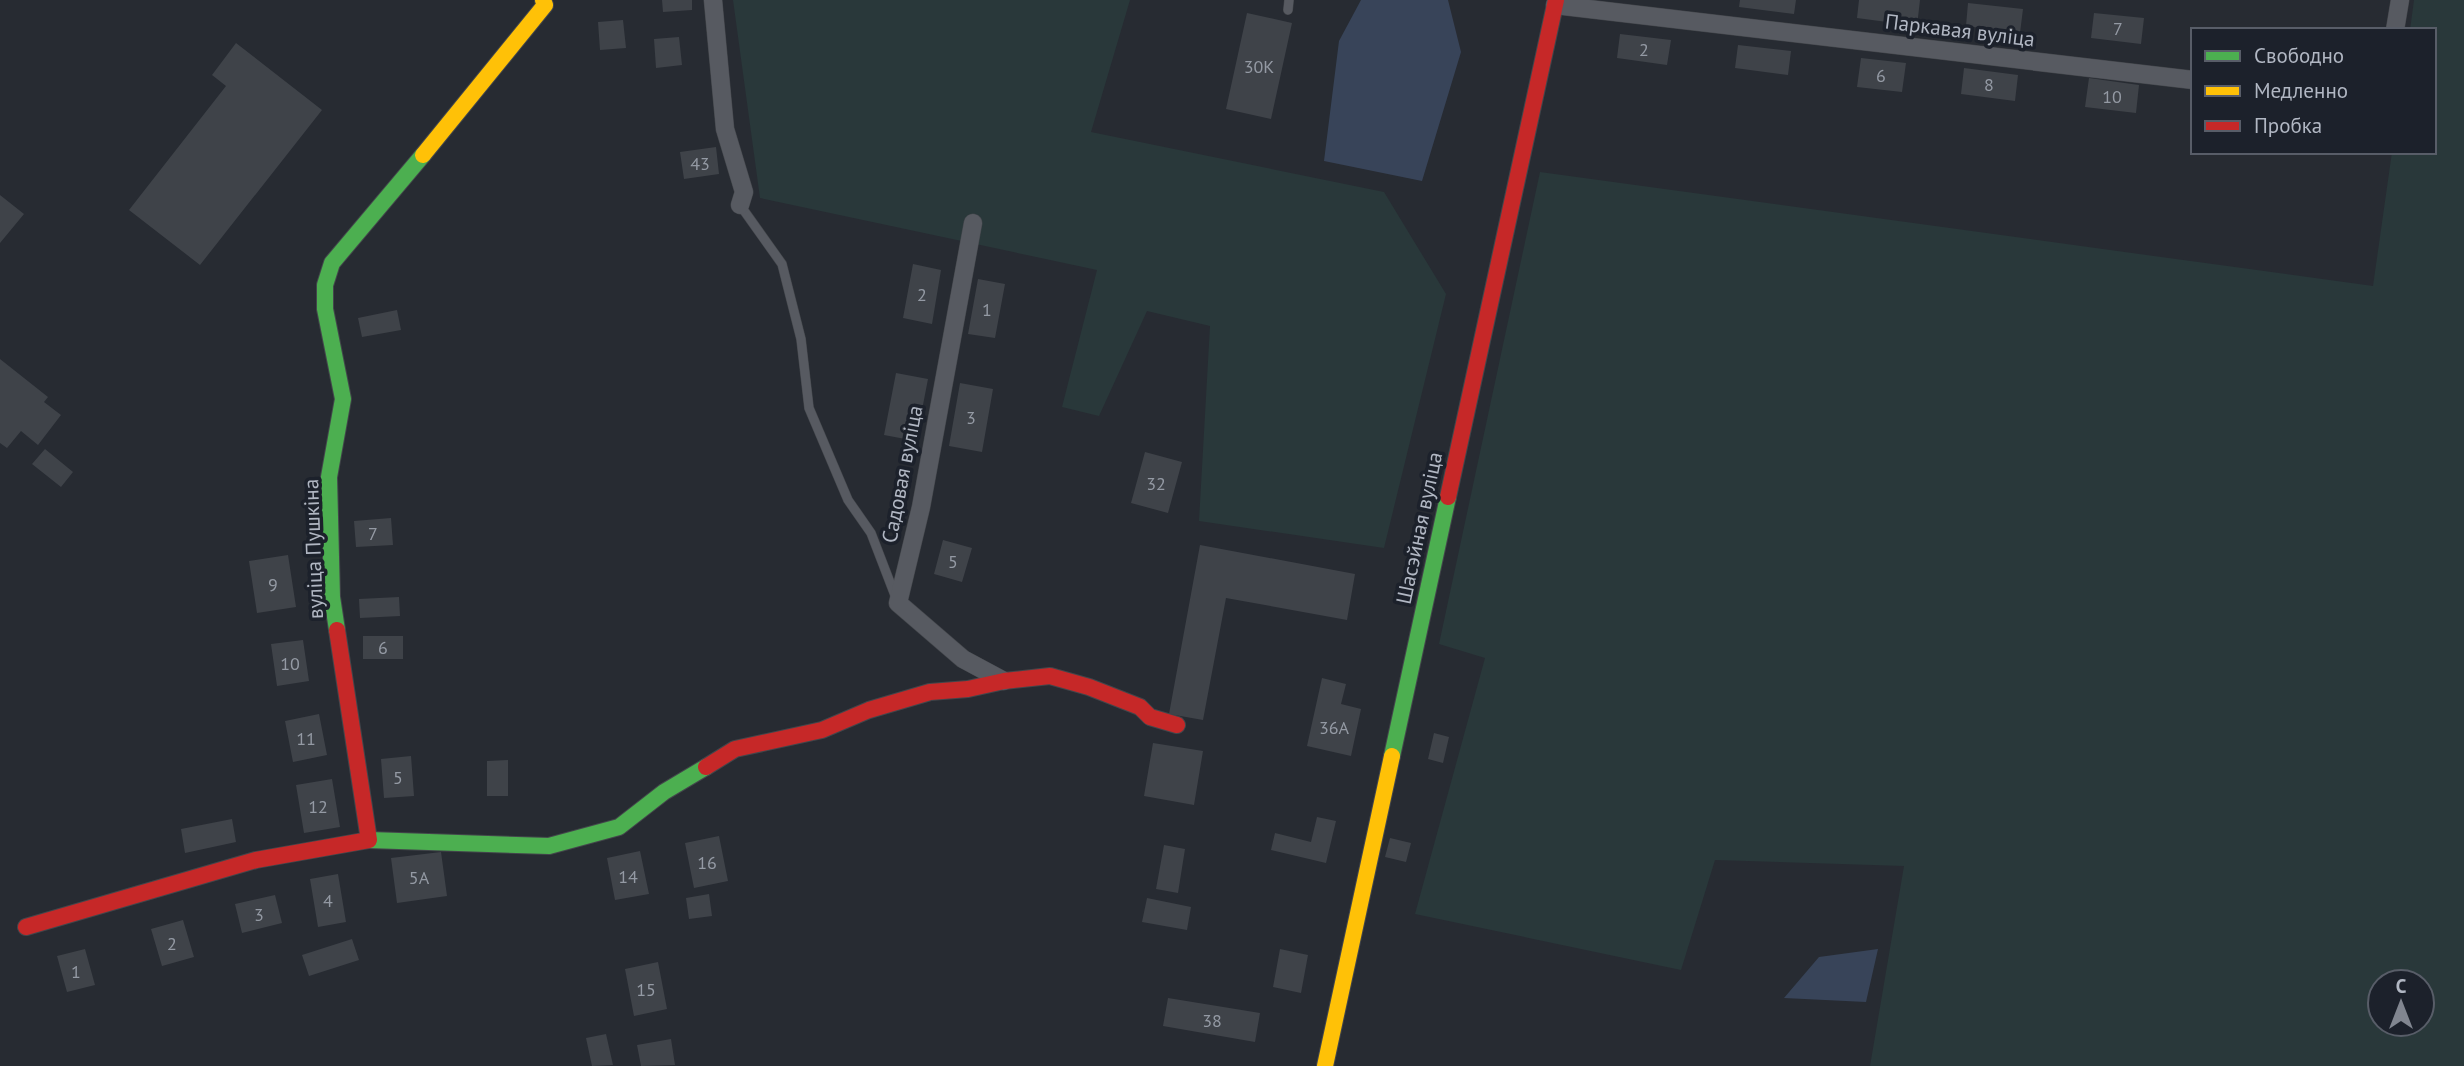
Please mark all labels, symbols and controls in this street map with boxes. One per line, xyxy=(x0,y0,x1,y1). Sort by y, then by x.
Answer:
street label: Паркавая вуліца xyxy=(1884,7,2036,53)
house number: 7 xyxy=(2113,17,2123,40)
legend xyxy=(2191,28,2436,154)
house number: 2 xyxy=(1639,38,1649,61)
text: Свободно xyxy=(2254,42,2344,69)
house number: 30К xyxy=(1244,55,1274,78)
house number: 6 xyxy=(1876,64,1886,87)
house number: 8 xyxy=(1984,73,1994,96)
text: Медленно xyxy=(2254,77,2348,104)
house number: 10 xyxy=(2102,85,2122,108)
text: Пробка xyxy=(2254,112,2322,139)
house number: 43 xyxy=(690,152,710,175)
house number: 2 xyxy=(917,283,927,306)
house number: 1 xyxy=(982,298,992,321)
street label: Садовая вуліца xyxy=(875,403,929,545)
house number: 3 xyxy=(966,406,976,429)
street label: Шасэйная вуліца xyxy=(1390,449,1448,607)
house number: 32 xyxy=(1146,472,1166,495)
street label: вуліца Пушкіна xyxy=(297,478,329,620)
house number: 7 xyxy=(368,522,378,545)
house number: 5 xyxy=(948,550,958,573)
house number: 9 xyxy=(268,573,278,596)
house number: 6 xyxy=(378,636,388,659)
house number: 10 xyxy=(280,652,300,675)
house number: 36А xyxy=(1319,716,1350,739)
house number: 11 xyxy=(296,727,316,750)
house number: 5 xyxy=(393,766,403,789)
house number: 12 xyxy=(308,795,328,818)
house number: 16 xyxy=(697,851,717,874)
house number: 14 xyxy=(618,865,638,888)
house number: 5А xyxy=(409,866,430,889)
house number: 4 xyxy=(323,889,333,912)
house number: 3 xyxy=(254,903,264,926)
house number: 2 xyxy=(167,932,177,955)
house number: 1 xyxy=(71,960,81,983)
north arrow xyxy=(2366,968,2436,1038)
text: С xyxy=(2396,974,2407,998)
house number: 15 xyxy=(636,978,656,1001)
house number: 38 xyxy=(1202,1009,1222,1032)

